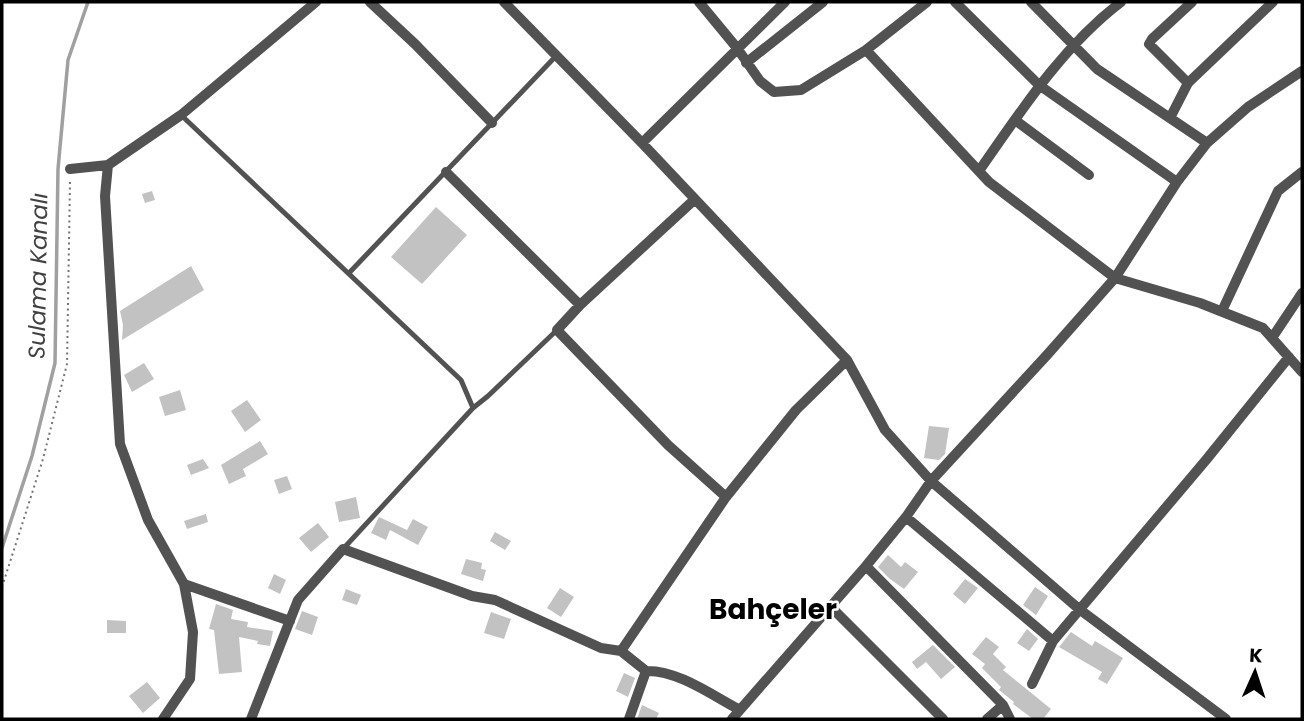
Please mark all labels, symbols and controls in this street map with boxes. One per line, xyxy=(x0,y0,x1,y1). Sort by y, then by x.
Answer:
water label: Sulama Kanalı xyxy=(21,193,55,359)
district label: Bahçeler xyxy=(709,590,837,629)
north arrow xyxy=(1220,637,1290,707)
text: K xyxy=(1249,642,1263,669)

